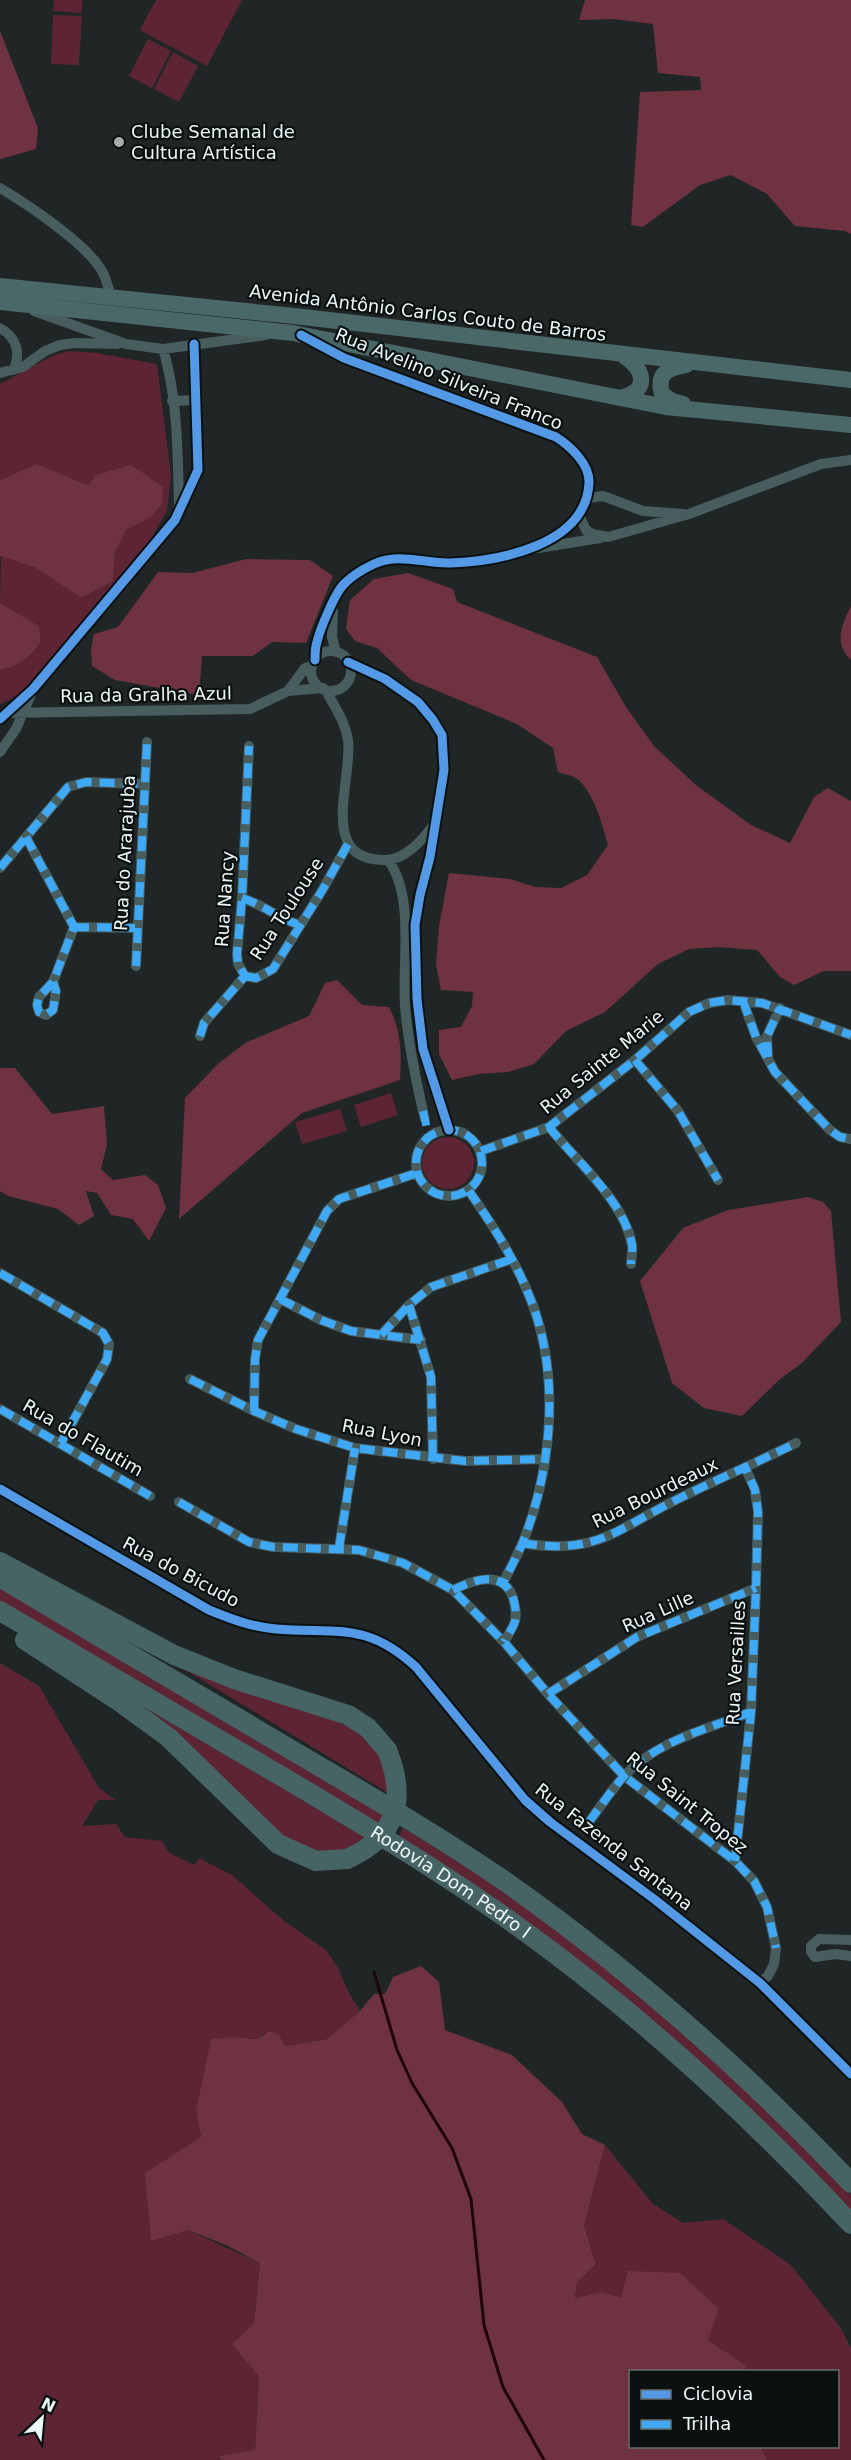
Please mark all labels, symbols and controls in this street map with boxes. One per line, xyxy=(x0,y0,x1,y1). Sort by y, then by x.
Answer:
place label: Clube Semanal de Cultura Artística xyxy=(131,121,295,163)
marker: Clube Semanal de Cultura Artística xyxy=(112,135,126,149)
street label: Avenida Antônio Carlos Couto de Barros xyxy=(248,280,608,345)
street label: Rua Avelino Silveira Franco xyxy=(333,323,566,434)
street label: Rua da Gralha Azul xyxy=(60,683,232,706)
street label: Rua do Ararajuba xyxy=(110,774,139,931)
street label: Rua Nancy xyxy=(211,850,238,948)
street label: Rua Toulouse xyxy=(246,853,328,964)
street label: Rua Sainte Marie xyxy=(536,1005,668,1118)
street label: Rua do Flautim xyxy=(19,1395,147,1481)
street label: Rua Lyon xyxy=(340,1414,424,1451)
street label: Rua Bourdeaux xyxy=(588,1453,721,1532)
street label: Rua do Bicudo xyxy=(119,1532,243,1611)
street label: Rua Lille xyxy=(619,1587,697,1637)
street label: Rua Versailles xyxy=(722,1600,749,1726)
street label: Rua Saint Tropez xyxy=(622,1747,752,1858)
street label: Rua Fazenda Santana xyxy=(531,1779,697,1915)
street label: Rodovia Dom Pedro I xyxy=(367,1821,535,1942)
legend xyxy=(629,2370,839,2448)
text: Ciclovia xyxy=(683,2383,753,2404)
north arrow xyxy=(12,2388,72,2448)
text: N xyxy=(38,2393,59,2416)
text: Trilha xyxy=(682,2413,731,2434)

